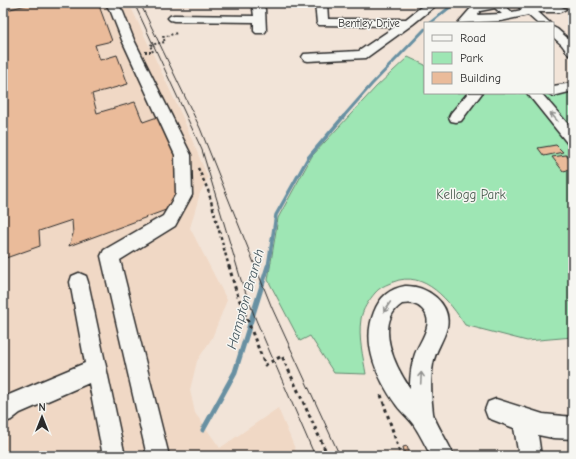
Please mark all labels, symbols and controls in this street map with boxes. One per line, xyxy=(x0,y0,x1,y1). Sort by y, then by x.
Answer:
street label: Bentley Drive xyxy=(338,17,400,30)
legend xyxy=(424,22,554,94)
text: Road xyxy=(460,31,486,45)
text: Park xyxy=(460,51,483,65)
text: Building xyxy=(460,71,501,85)
one-way arrow xyxy=(550,112,559,123)
park label: Kellogg Park xyxy=(436,187,506,202)
water label: Hampton Branch xyxy=(223,247,268,351)
one-way arrow xyxy=(383,301,391,312)
one-way arrow xyxy=(418,372,425,385)
north arrow xyxy=(22,397,62,437)
text: N xyxy=(38,401,46,414)

